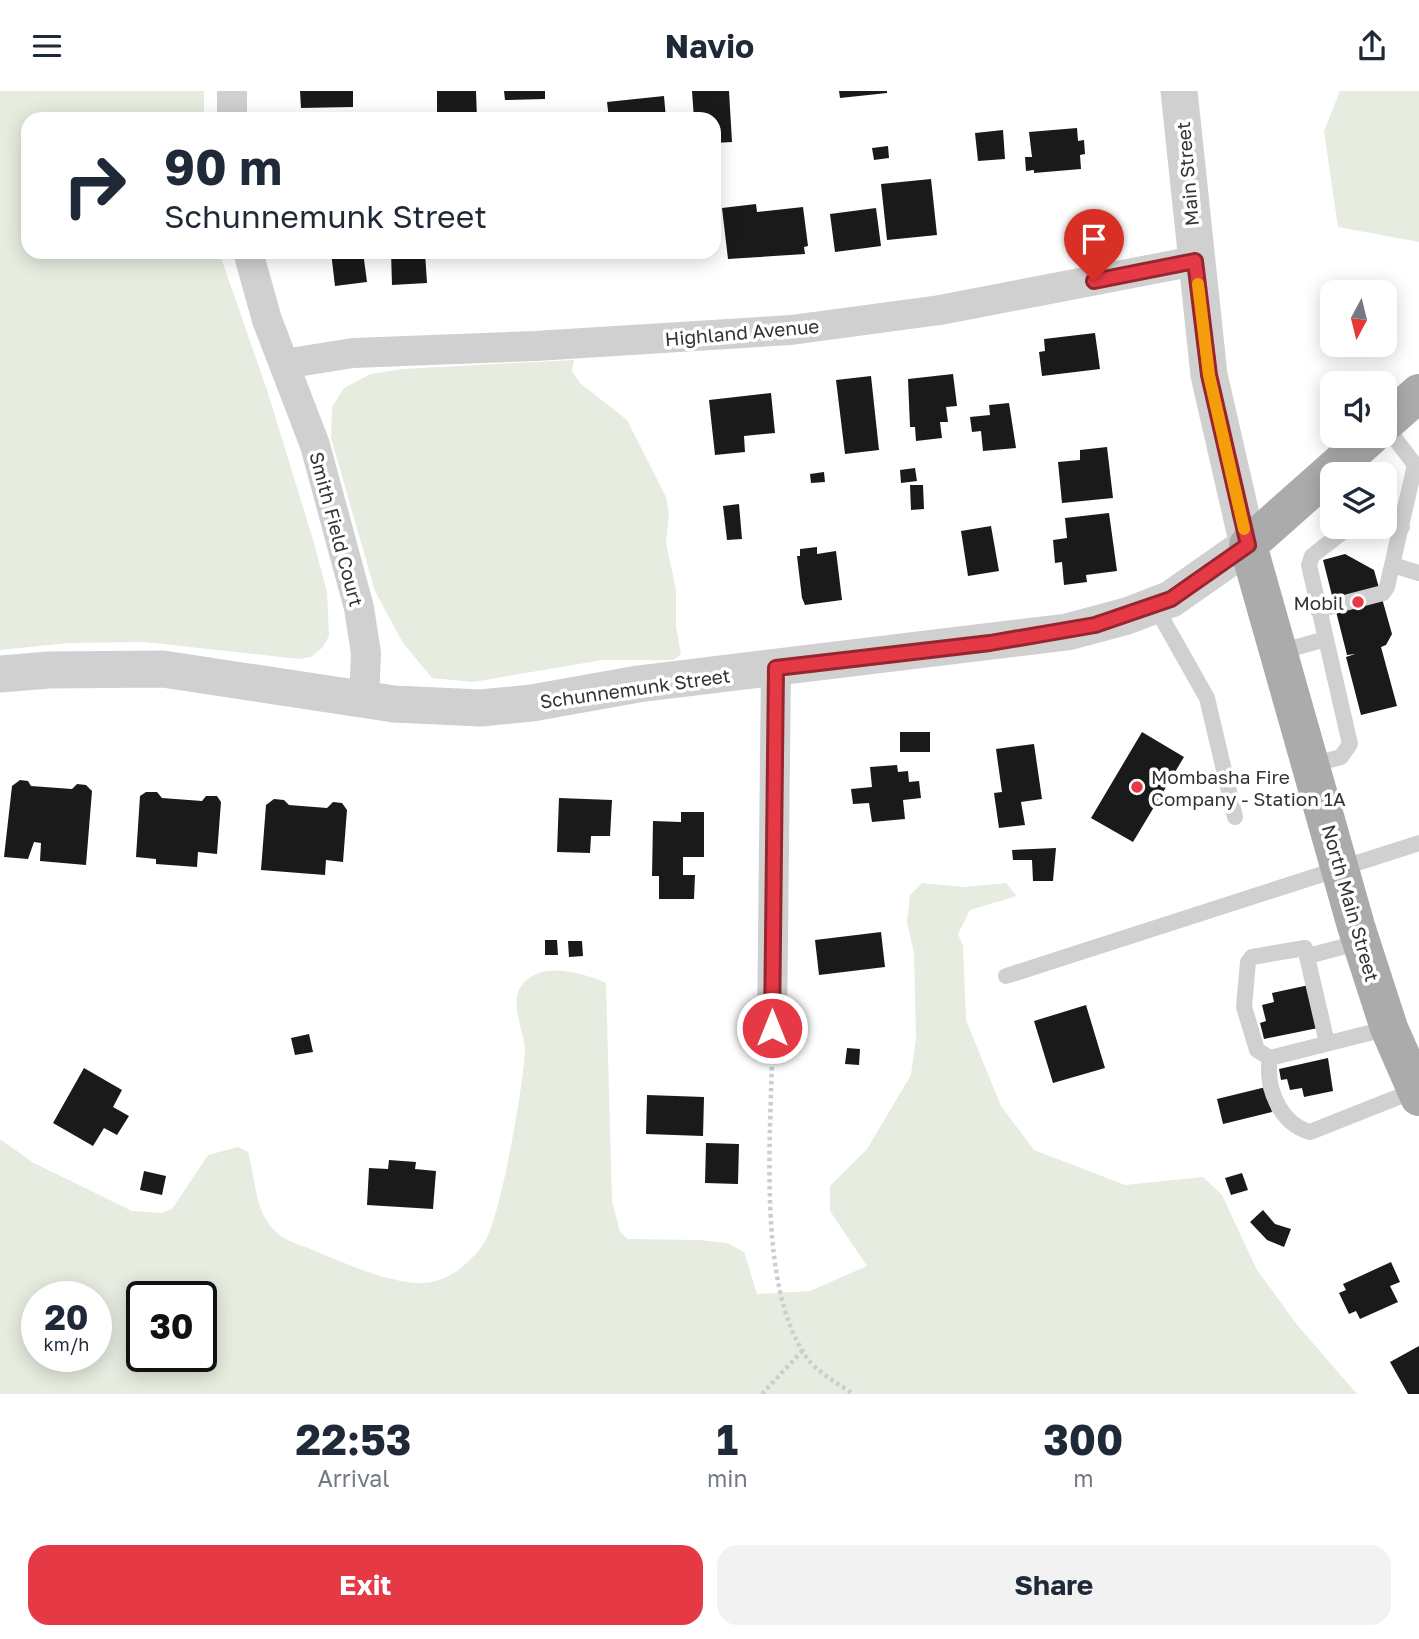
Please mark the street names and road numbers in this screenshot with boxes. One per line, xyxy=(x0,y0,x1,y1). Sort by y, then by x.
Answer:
street label: Main Street xyxy=(1171,121,1203,227)
street label: Highland Avenue xyxy=(664,314,820,350)
street label: Smith Field Court xyxy=(305,449,369,609)
street label: Schunnemunk Street xyxy=(538,663,732,713)
street label: North Main Street xyxy=(1318,822,1384,984)

